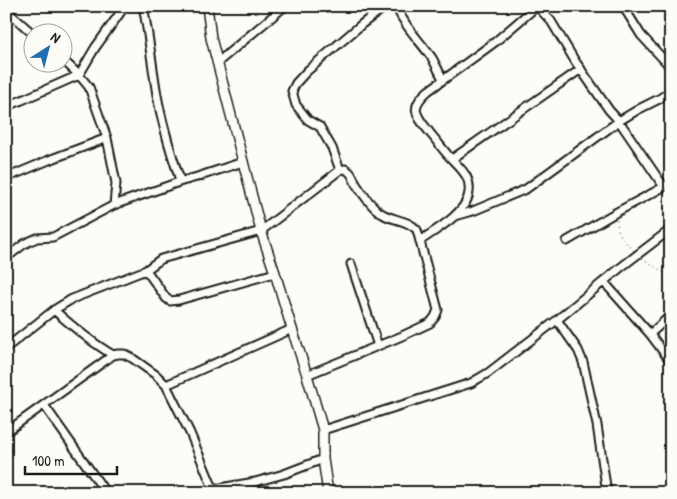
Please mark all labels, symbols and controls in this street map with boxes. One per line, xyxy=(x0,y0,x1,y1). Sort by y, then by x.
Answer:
north arrow xyxy=(22,22,72,72)
text: N xyxy=(47,27,65,47)
scale bar xyxy=(25,444,118,476)
text: 100 m xyxy=(32,450,65,471)

